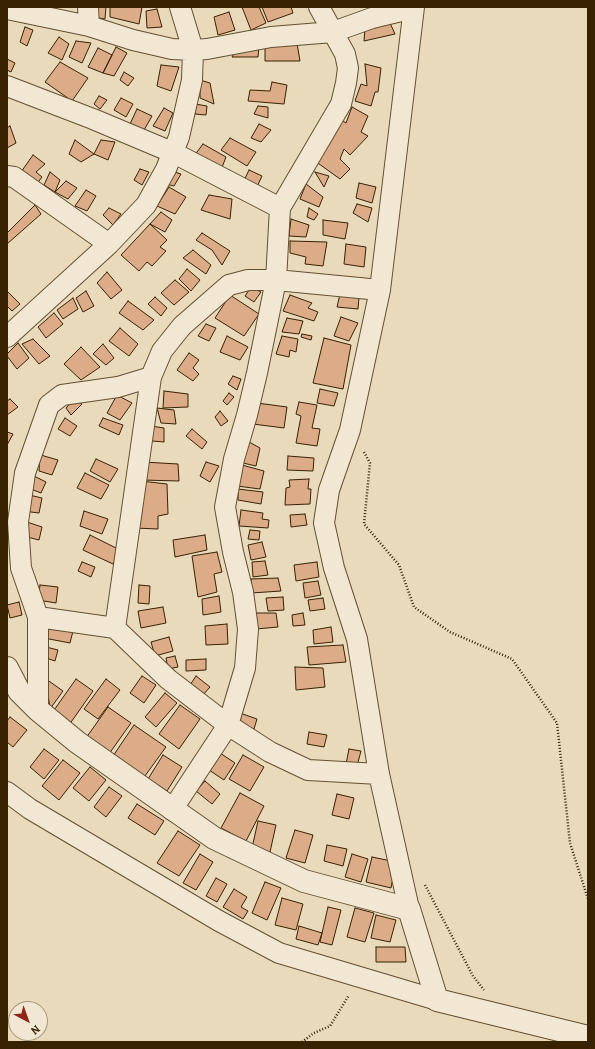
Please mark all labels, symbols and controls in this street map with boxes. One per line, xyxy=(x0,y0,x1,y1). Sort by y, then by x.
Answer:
north arrow xyxy=(8,1001,48,1041)
text: N xyxy=(28,1021,43,1038)

